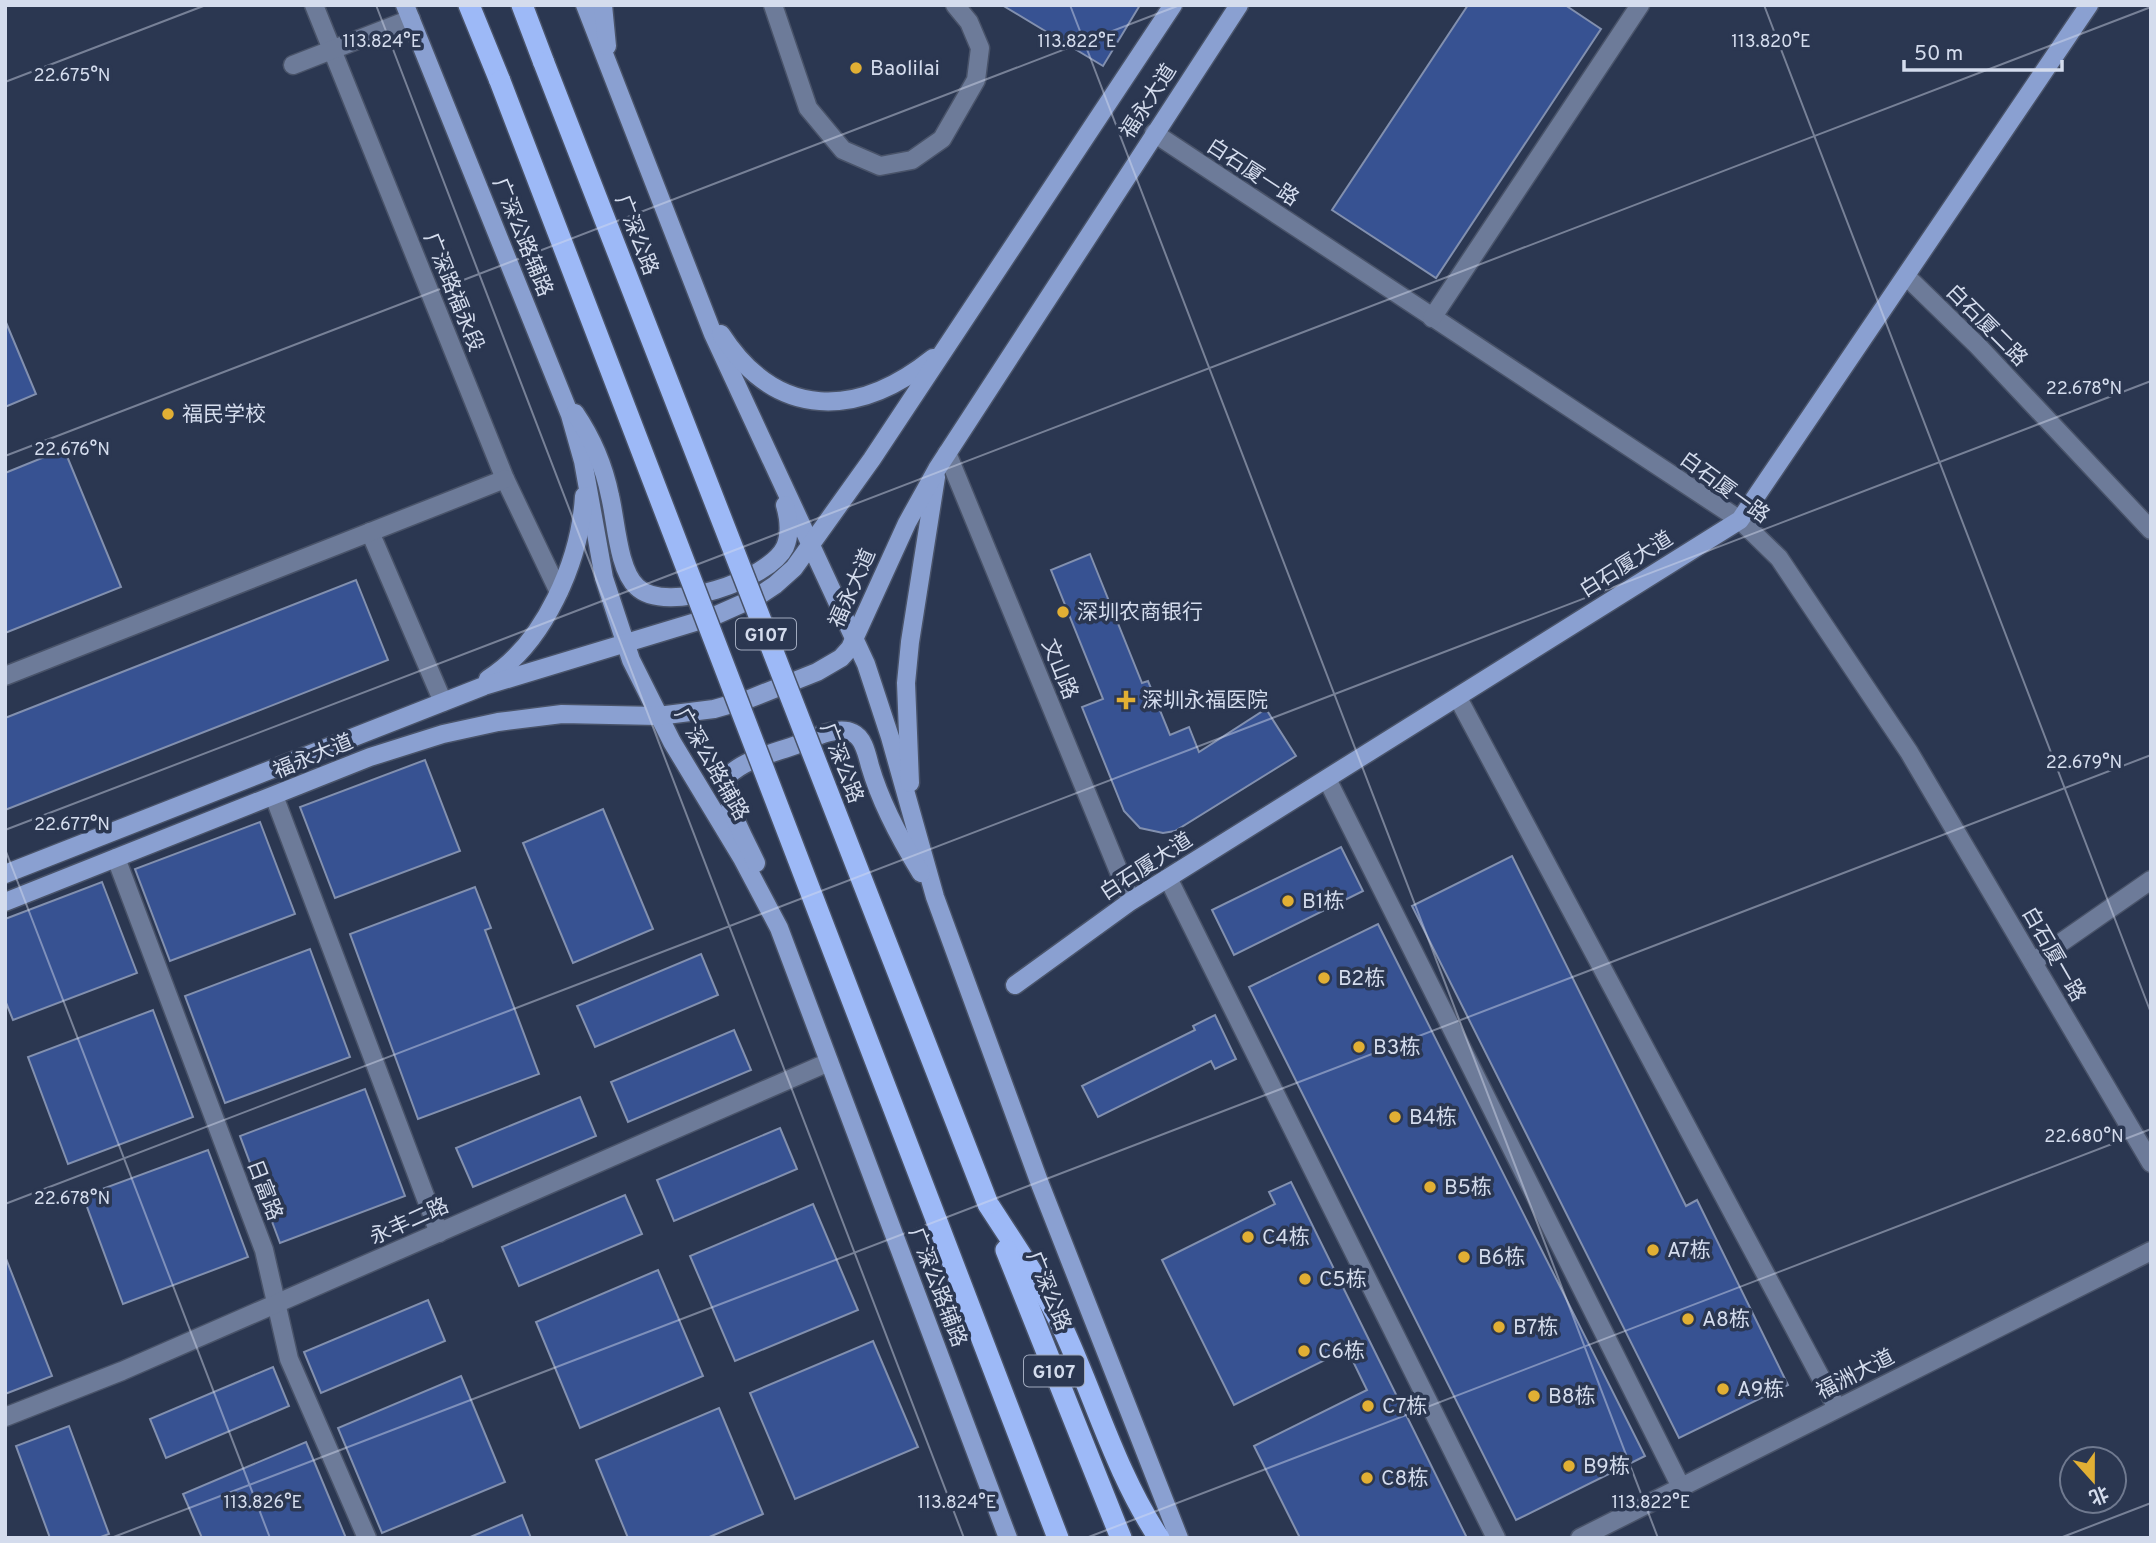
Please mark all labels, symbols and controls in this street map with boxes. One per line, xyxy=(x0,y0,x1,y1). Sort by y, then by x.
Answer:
scale bar xyxy=(1904,28,2062,72)
text: 113.824°E xyxy=(342,31,422,54)
text: 113.822°E xyxy=(1037,31,1117,54)
text: 113.820°E xyxy=(1731,31,1811,54)
text: 50 m xyxy=(1914,41,1963,68)
place label: Baolilai xyxy=(870,56,940,83)
street label: 福永大道 xyxy=(1115,59,1183,144)
marker: Baolilai xyxy=(848,60,864,76)
text: 22.675°N xyxy=(33,65,111,88)
street label: 白石厦一路 xyxy=(1201,133,1304,213)
street label: 广深公路辅路 xyxy=(485,174,558,301)
street label: 广深公路 xyxy=(608,191,663,280)
street label: 广深路福永段 xyxy=(416,229,489,356)
street label: 白石厦二路 xyxy=(1939,279,2033,373)
text: 22.678°N xyxy=(2046,378,2122,401)
place label: 福民学校 xyxy=(182,402,266,429)
marker: 福民学校 xyxy=(160,406,176,422)
text: 22.676°N xyxy=(34,439,110,462)
street label: 白石厦一路 xyxy=(1674,446,1775,530)
street label: 白石厦大道 xyxy=(1575,526,1678,605)
street label: 福永大道 xyxy=(824,545,883,632)
place label: 深圳农商银行 xyxy=(1077,600,1203,627)
marker: 深圳农商银行 xyxy=(1055,604,1071,620)
road number: G107 xyxy=(736,618,796,650)
street label: 文山路 xyxy=(1034,635,1083,704)
place label: 深圳永福医院 xyxy=(1142,688,1268,715)
marker: 深圳永福医院 xyxy=(1116,690,1136,710)
street label: 广深公路辅路 xyxy=(668,703,754,826)
street label: 广深公路 xyxy=(813,719,868,808)
street label: 福永大道 xyxy=(270,729,358,786)
text: 22.679°N xyxy=(2046,752,2122,775)
text: 22.677°N xyxy=(34,814,110,837)
street label: 白石厦大道 xyxy=(1095,827,1198,907)
place label: B1栋 xyxy=(1302,889,1345,916)
marker: B1栋 xyxy=(1280,893,1296,909)
street label: 白石厦一路 xyxy=(2015,903,2091,1007)
place label: B2栋 xyxy=(1338,966,1385,993)
marker: B2栋 xyxy=(1316,970,1332,986)
place label: B3栋 xyxy=(1373,1035,1420,1062)
marker: B3栋 xyxy=(1351,1039,1367,1055)
place label: B4栋 xyxy=(1409,1105,1457,1132)
marker: B4栋 xyxy=(1387,1109,1403,1125)
text: 22.680°N xyxy=(2044,1126,2124,1149)
street label: 日富路 xyxy=(240,1156,287,1225)
place label: B5栋 xyxy=(1444,1175,1492,1202)
marker: B5栋 xyxy=(1422,1179,1438,1195)
text: 22.678°N xyxy=(34,1188,110,1211)
street label: 永丰二路 xyxy=(366,1193,453,1252)
street label: 广深公路辅路 xyxy=(901,1224,972,1351)
place label: C4栋 xyxy=(1262,1225,1310,1252)
marker: C4栋 xyxy=(1240,1229,1256,1245)
place label: A7栋 xyxy=(1667,1238,1711,1265)
marker: A7栋 xyxy=(1645,1242,1661,1258)
place label: B6栋 xyxy=(1478,1245,1525,1272)
street label: 广深公路 xyxy=(1019,1248,1076,1336)
marker: B6栋 xyxy=(1456,1249,1472,1265)
place label: C5栋 xyxy=(1319,1267,1367,1294)
marker: C5栋 xyxy=(1297,1271,1313,1287)
place label: A8栋 xyxy=(1702,1307,1750,1334)
marker: A8栋 xyxy=(1680,1311,1696,1327)
place label: B7栋 xyxy=(1513,1315,1558,1342)
marker: B7栋 xyxy=(1491,1319,1507,1335)
place label: C6栋 xyxy=(1318,1339,1365,1366)
marker: C6栋 xyxy=(1296,1343,1312,1359)
street label: 福洲大道 xyxy=(1812,1344,1899,1406)
road number: G107 xyxy=(1024,1356,1084,1386)
place label: A9栋 xyxy=(1737,1377,1784,1404)
marker: A9栋 xyxy=(1715,1381,1731,1397)
place label: B8栋 xyxy=(1548,1384,1596,1411)
marker: B8栋 xyxy=(1526,1388,1542,1404)
place label: C7栋 xyxy=(1382,1394,1427,1421)
marker: C7栋 xyxy=(1360,1398,1376,1414)
north arrow xyxy=(2058,1445,2128,1515)
place label: B9栋 xyxy=(1583,1454,1630,1481)
marker: B9栋 xyxy=(1561,1458,1577,1474)
place label: C8栋 xyxy=(1381,1466,1428,1493)
marker: C8栋 xyxy=(1359,1470,1375,1486)
text: 北 xyxy=(2085,1479,2112,1509)
text: 113.826°E xyxy=(224,1492,302,1515)
text: 113.824°E xyxy=(917,1492,997,1515)
text: 113.822°E xyxy=(1611,1492,1691,1515)

